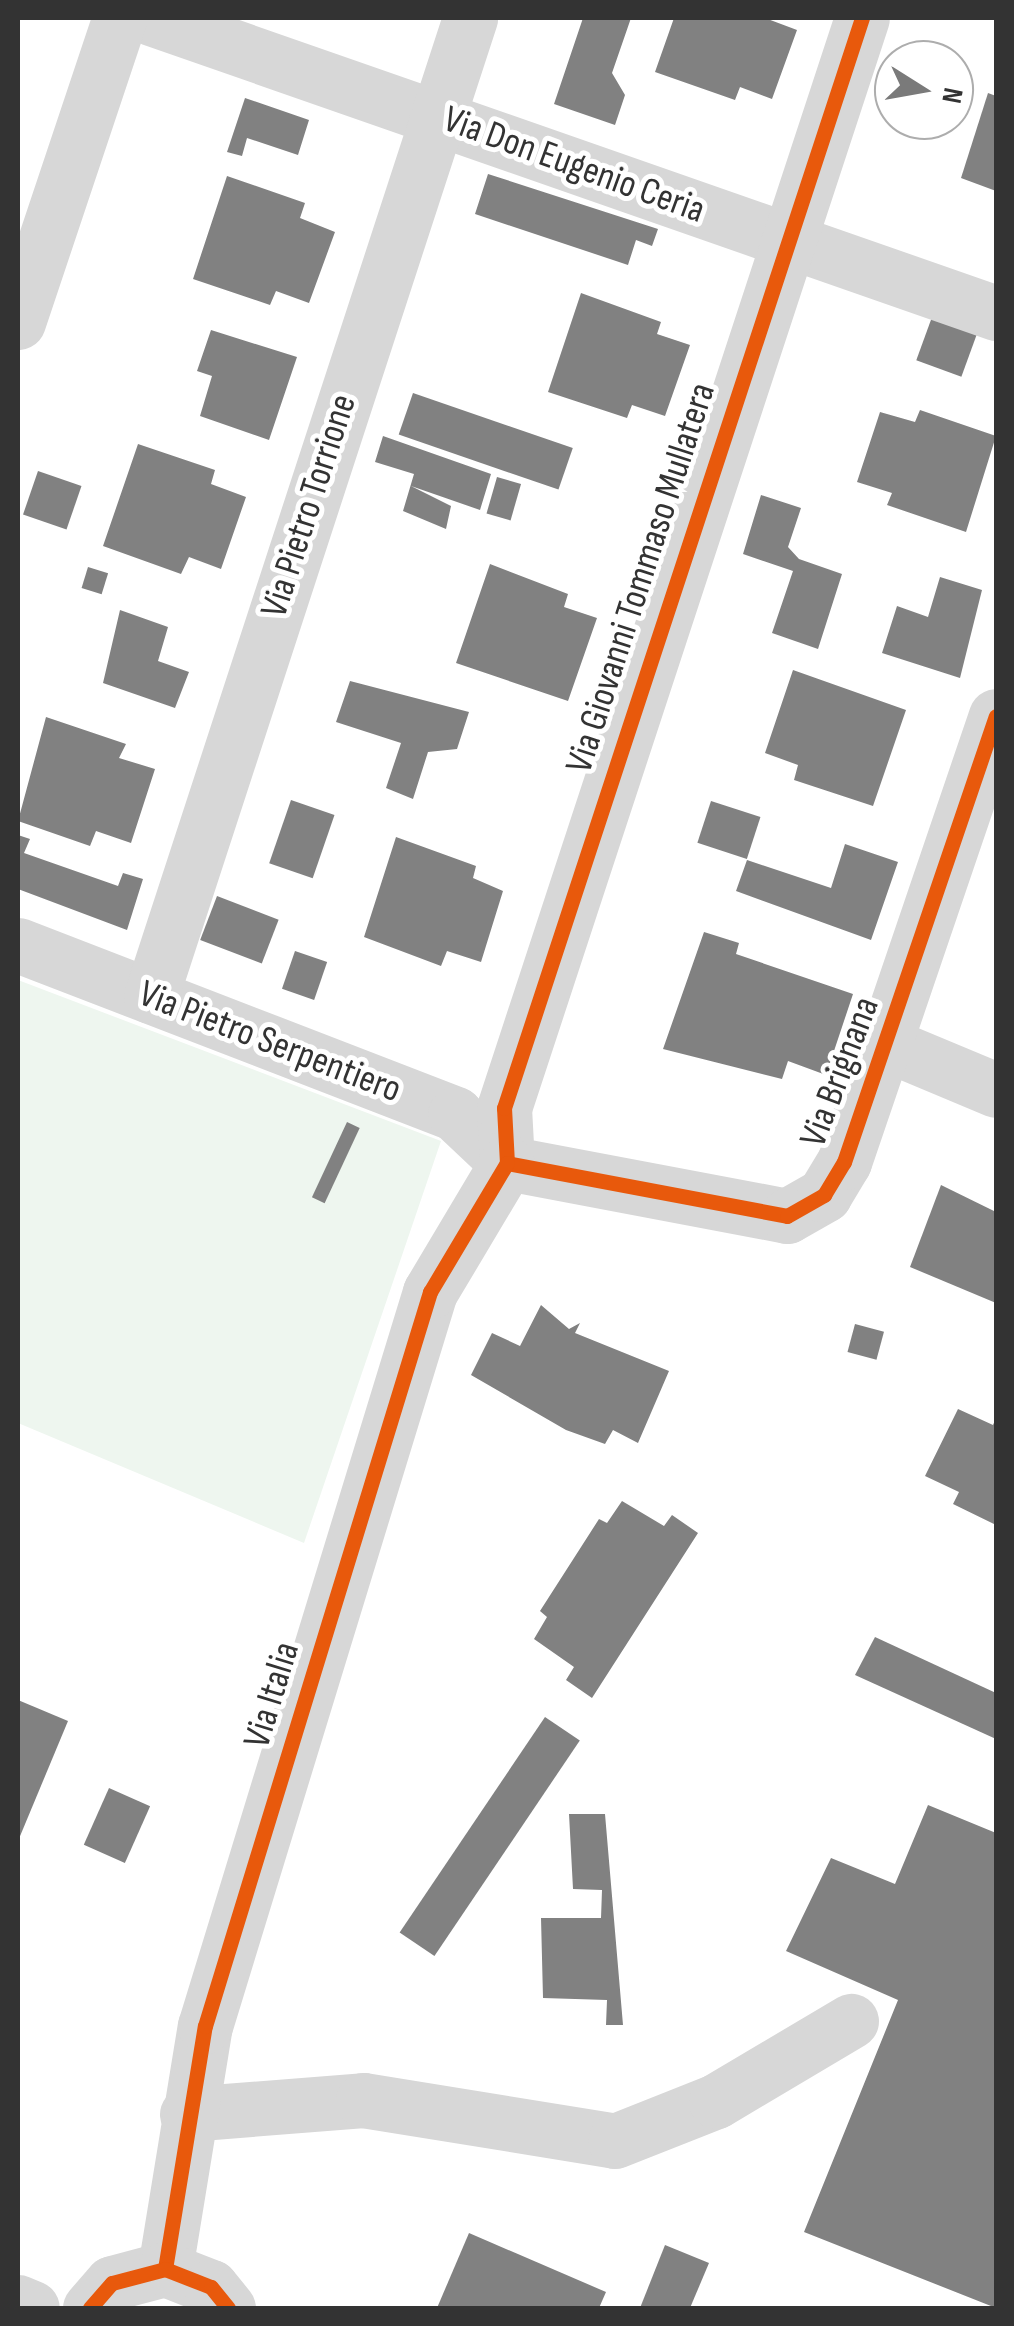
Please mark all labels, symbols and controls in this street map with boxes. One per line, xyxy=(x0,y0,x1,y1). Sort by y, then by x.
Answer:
north arrow xyxy=(874,40,974,140)
text: N xyxy=(934,85,970,106)
street label: Via Don Eugenio Ceria xyxy=(437,97,711,233)
street label: Via Giovanni Tommaso Mullatera xyxy=(556,377,726,779)
street label: Via Pietro Torrione xyxy=(252,389,366,623)
street label: Via Pietro Serpentiero xyxy=(133,971,407,1113)
street label: Via Brignana xyxy=(791,991,889,1153)
street label: Via Italia xyxy=(234,1637,310,1753)

